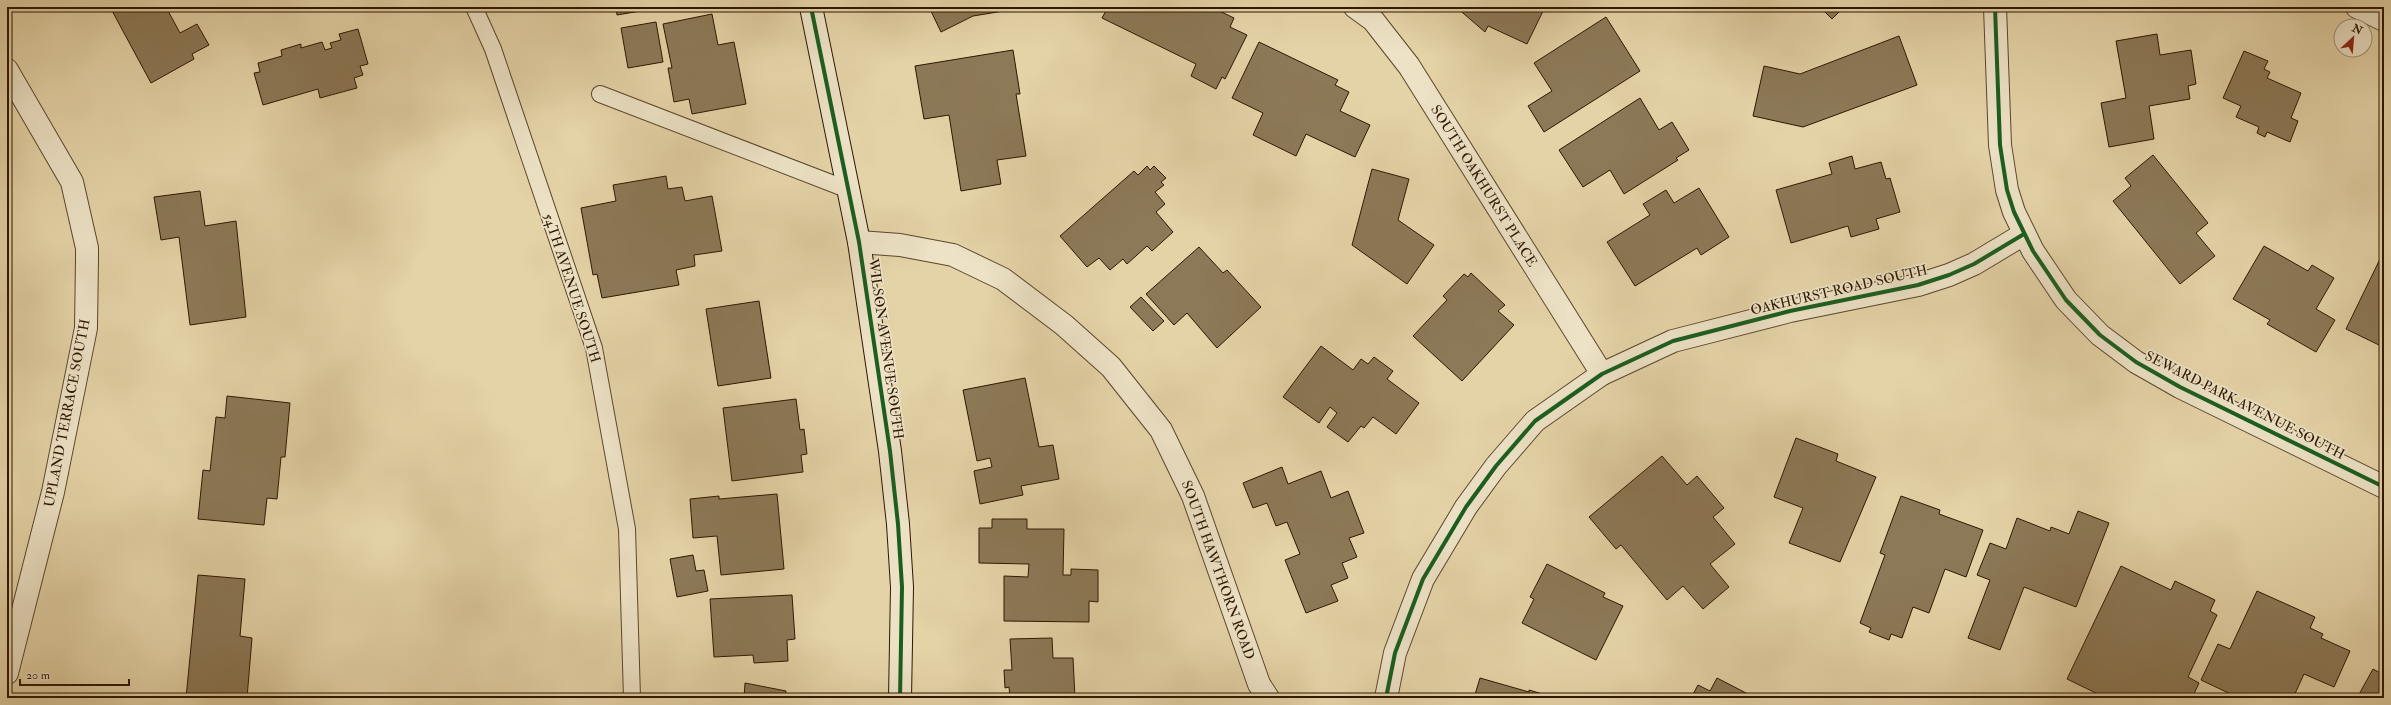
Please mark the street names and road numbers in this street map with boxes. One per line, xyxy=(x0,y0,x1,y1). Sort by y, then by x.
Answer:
street label: SOUTH OAKHURST PLACE xyxy=(1427,102,1541,270)
street label: 54TH AVENUE SOUTH xyxy=(540,211,604,365)
street label: WILSON AVENUE SOUTH xyxy=(865,256,907,441)
street label: OAKHURST ROAD SOUTH xyxy=(1749,261,1929,319)
street label: UPLAND TERRACE SOUTH xyxy=(40,317,94,509)
street label: SEWARD PARK AVENUE SOUTH xyxy=(2142,347,2348,463)
street label: SOUTH HAWTHORN ROAD xyxy=(1178,478,1258,662)

